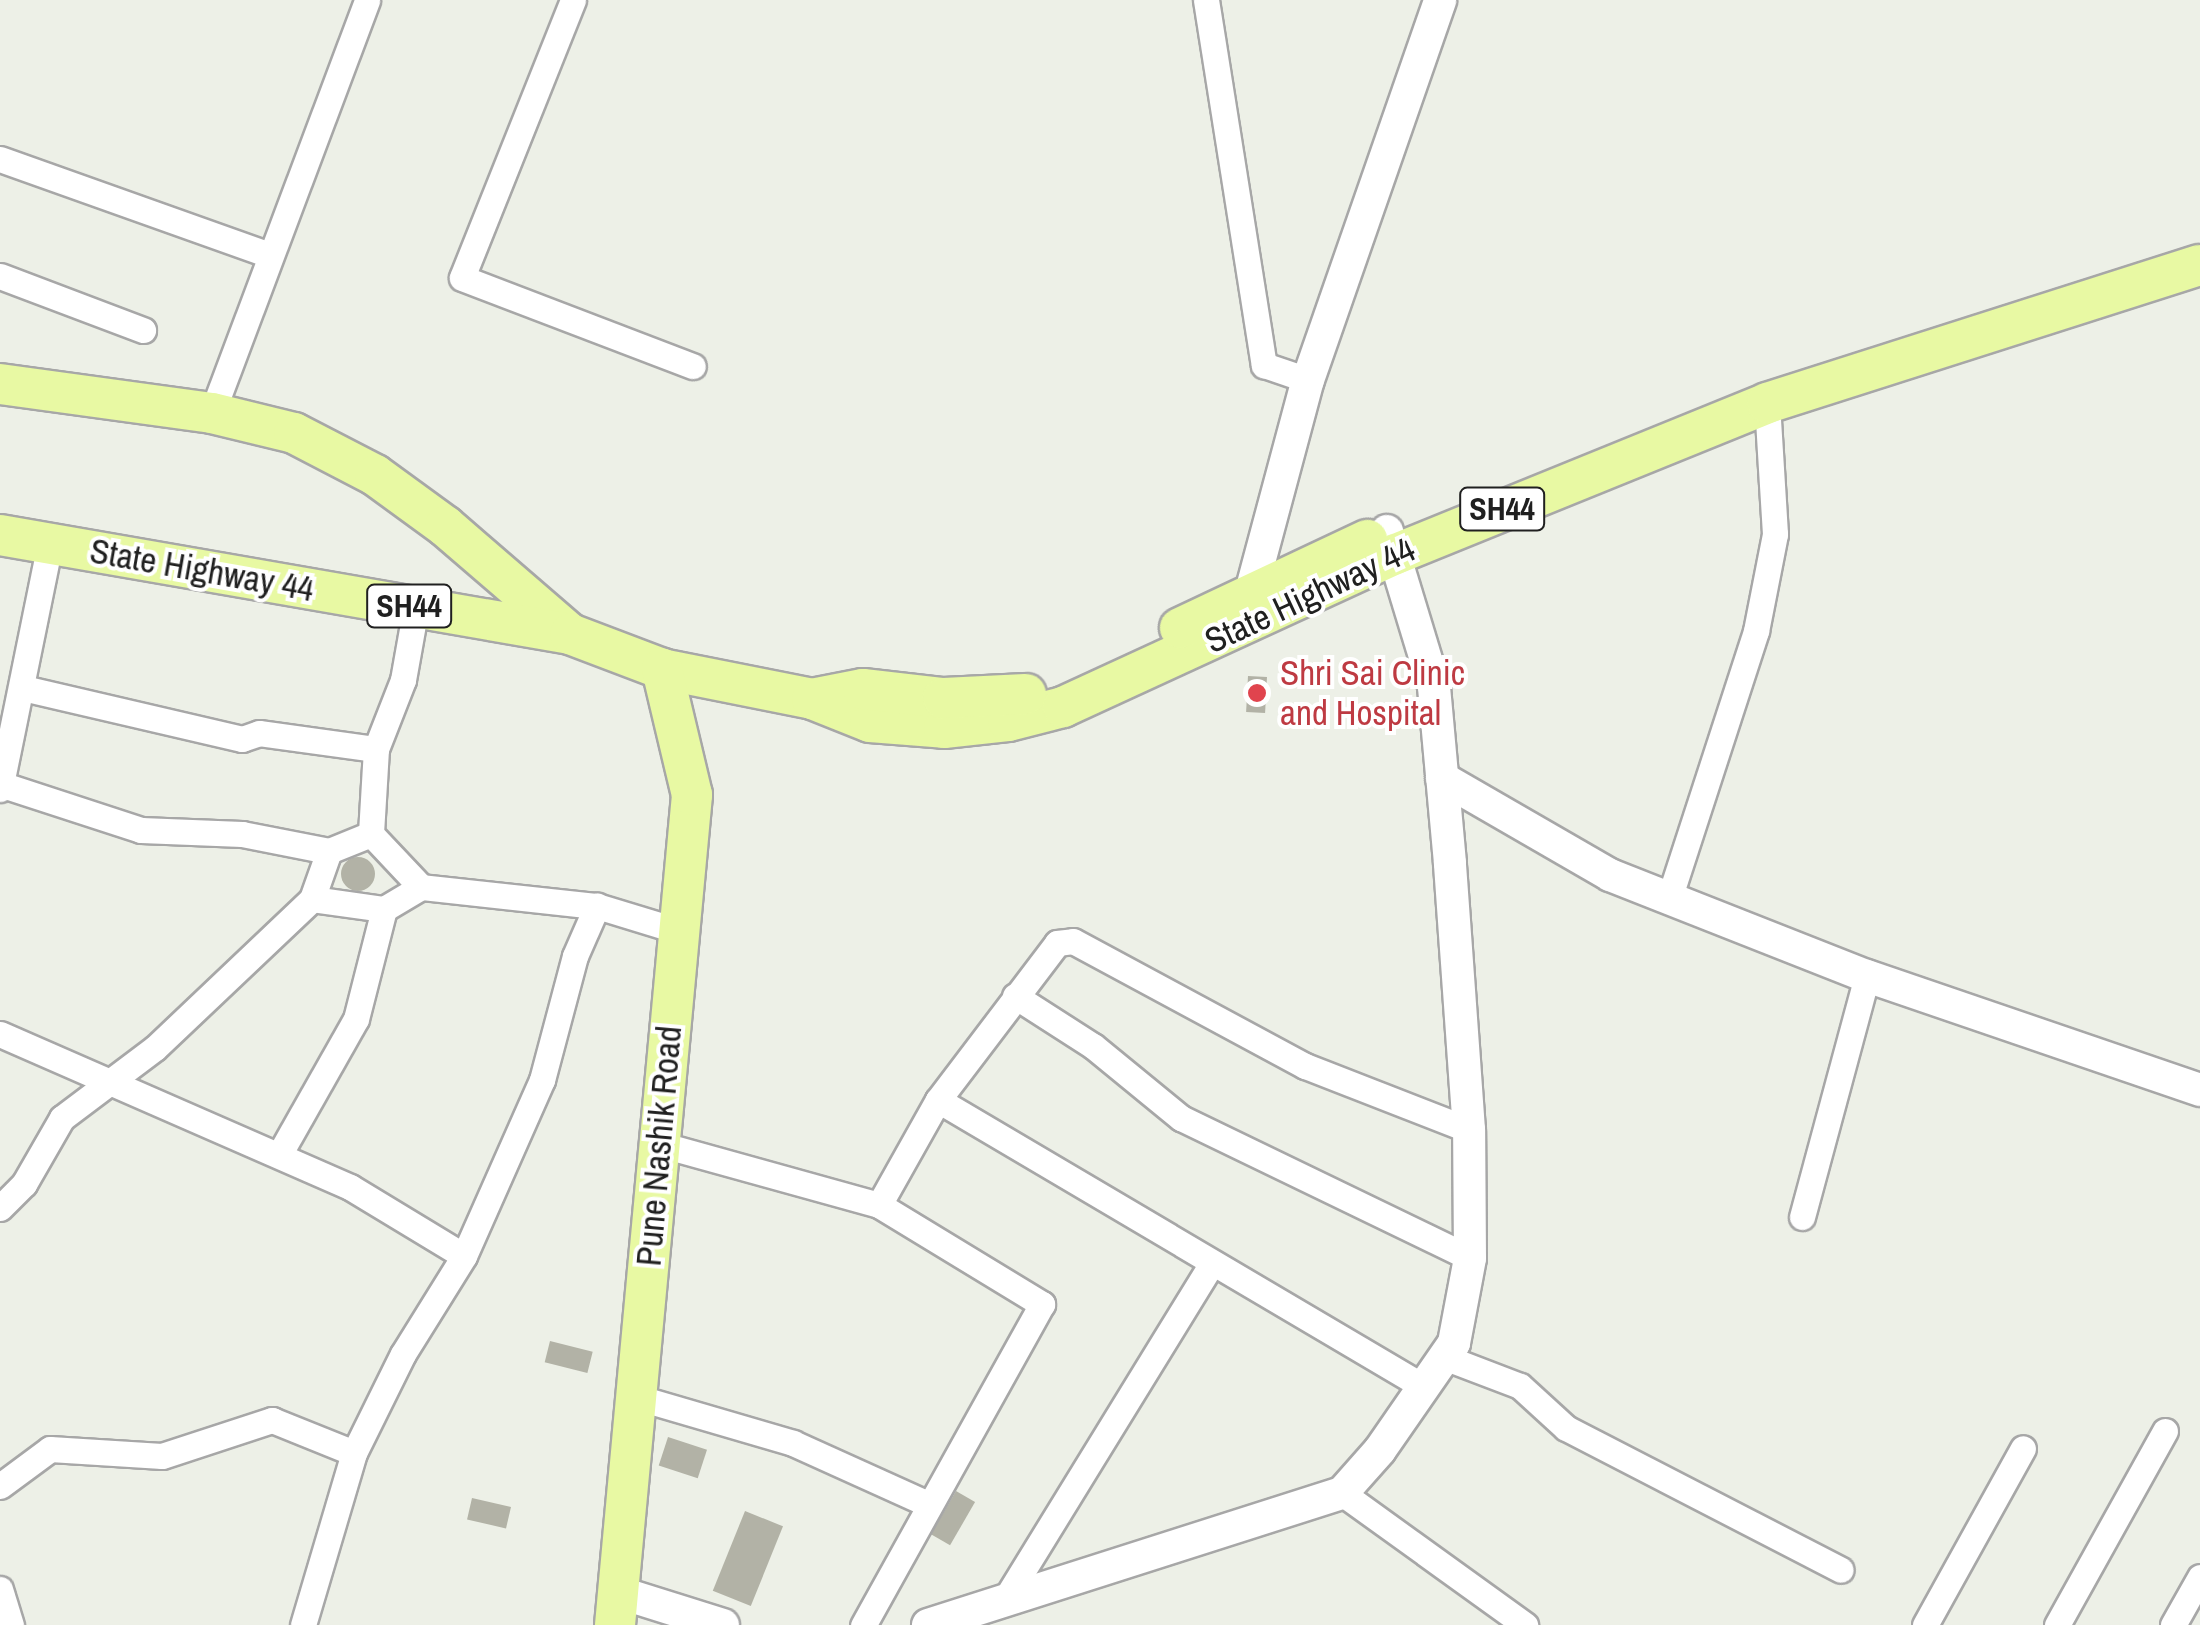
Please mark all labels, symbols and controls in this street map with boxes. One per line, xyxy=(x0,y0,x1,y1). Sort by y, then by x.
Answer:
road number: SH44 xyxy=(1457,482,1547,536)
street label: State Highway 44 xyxy=(1198,528,1422,662)
street label: State Highway 44 xyxy=(87,530,317,610)
road number: SH44 xyxy=(364,579,454,633)
place label: Shri Sai Clinic and Hospital xyxy=(1280,652,1465,734)
marker: Shri Sai Clinic and Hospital xyxy=(1244,680,1270,706)
street label: Pune Nashik Road xyxy=(628,1024,690,1268)

